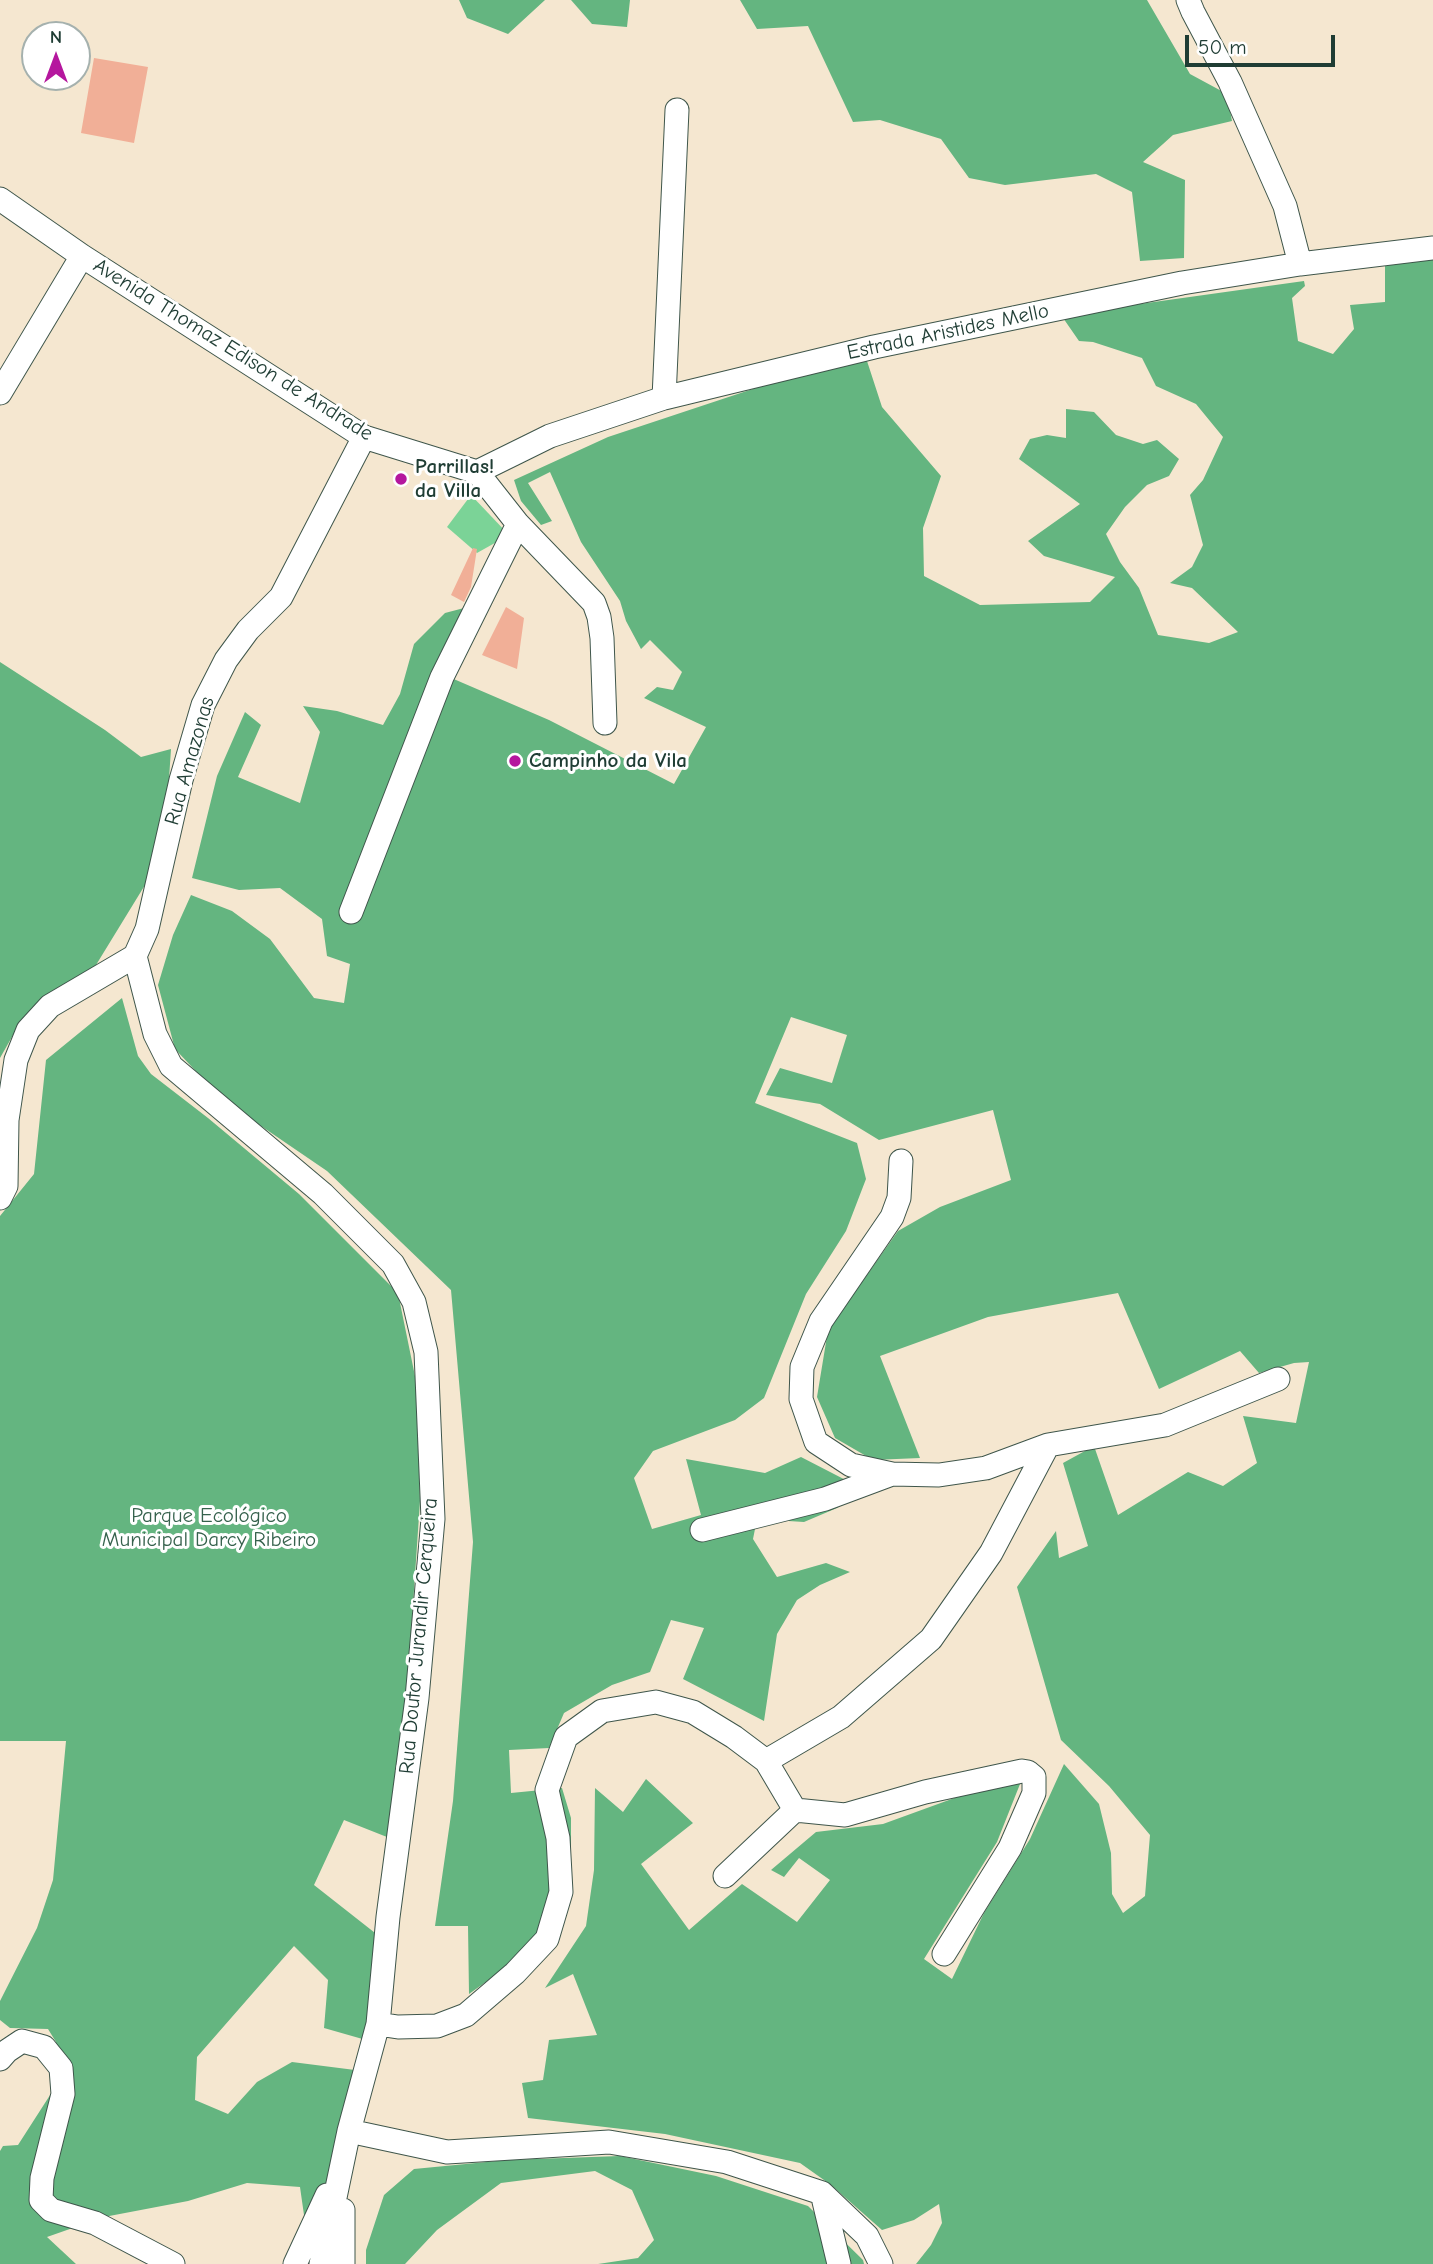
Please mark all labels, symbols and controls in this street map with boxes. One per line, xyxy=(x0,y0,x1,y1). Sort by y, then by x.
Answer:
north arrow xyxy=(21,21,91,91)
scale bar xyxy=(1188,21,1338,65)
text: N xyxy=(50,26,62,48)
text: 50 m xyxy=(1198,35,1247,59)
street label: Avenida Thomaz Edison de Andrade xyxy=(88,253,378,447)
street label: Estrada Aristides Mello xyxy=(845,298,1051,366)
place label: Parrillas! da Villa xyxy=(415,454,494,504)
marker: Parrillas! da Villa xyxy=(393,471,409,487)
street label: Rua Amazonas xyxy=(160,694,220,828)
place label: Campinho da Vila xyxy=(529,748,687,774)
marker: Campinho da Vila xyxy=(507,753,523,769)
street label: Rua Doutor Jurandir Cerqueira xyxy=(394,1497,444,1775)
park label: Parque Ecológico Municipal Darcy Ribeiro xyxy=(102,1503,316,1553)

